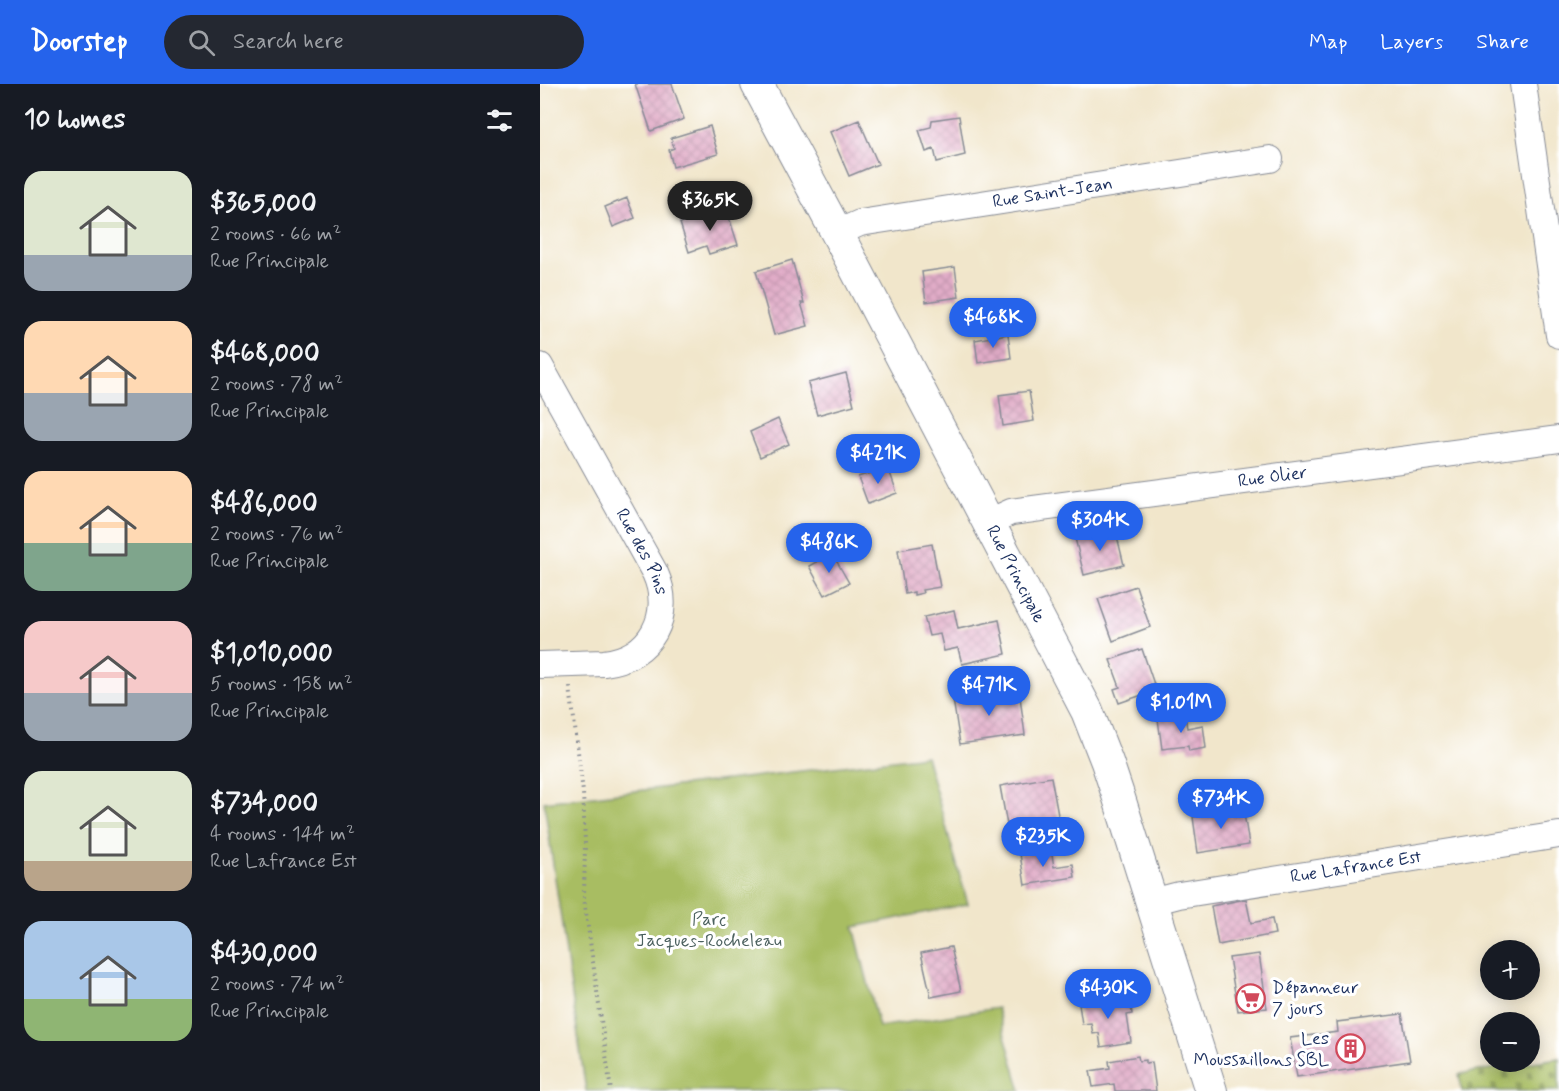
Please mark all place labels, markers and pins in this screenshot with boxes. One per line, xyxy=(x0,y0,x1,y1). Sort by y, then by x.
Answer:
pin: $365K xyxy=(668,181,752,232)
pin: $468K xyxy=(951,298,1035,349)
pin: $421K xyxy=(836,434,920,485)
pin: $304K xyxy=(1058,501,1142,552)
pin: $486K xyxy=(787,523,871,574)
pin: $471K xyxy=(947,666,1031,717)
pin: $1.01M xyxy=(1132,683,1230,734)
pin: $734K xyxy=(1179,779,1263,830)
pin: $235K xyxy=(1001,817,1085,868)
pin: $430K xyxy=(1066,969,1150,1020)
place label: Dépanneur 7 jours xyxy=(1272,976,1359,1021)
supermarket icon: Dépanneur 7 jours xyxy=(1235,982,1267,1014)
place label: Les Moussaillons SBL xyxy=(1193,1027,1329,1072)
building icon: Les Moussaillons SBL xyxy=(1334,1033,1366,1065)

